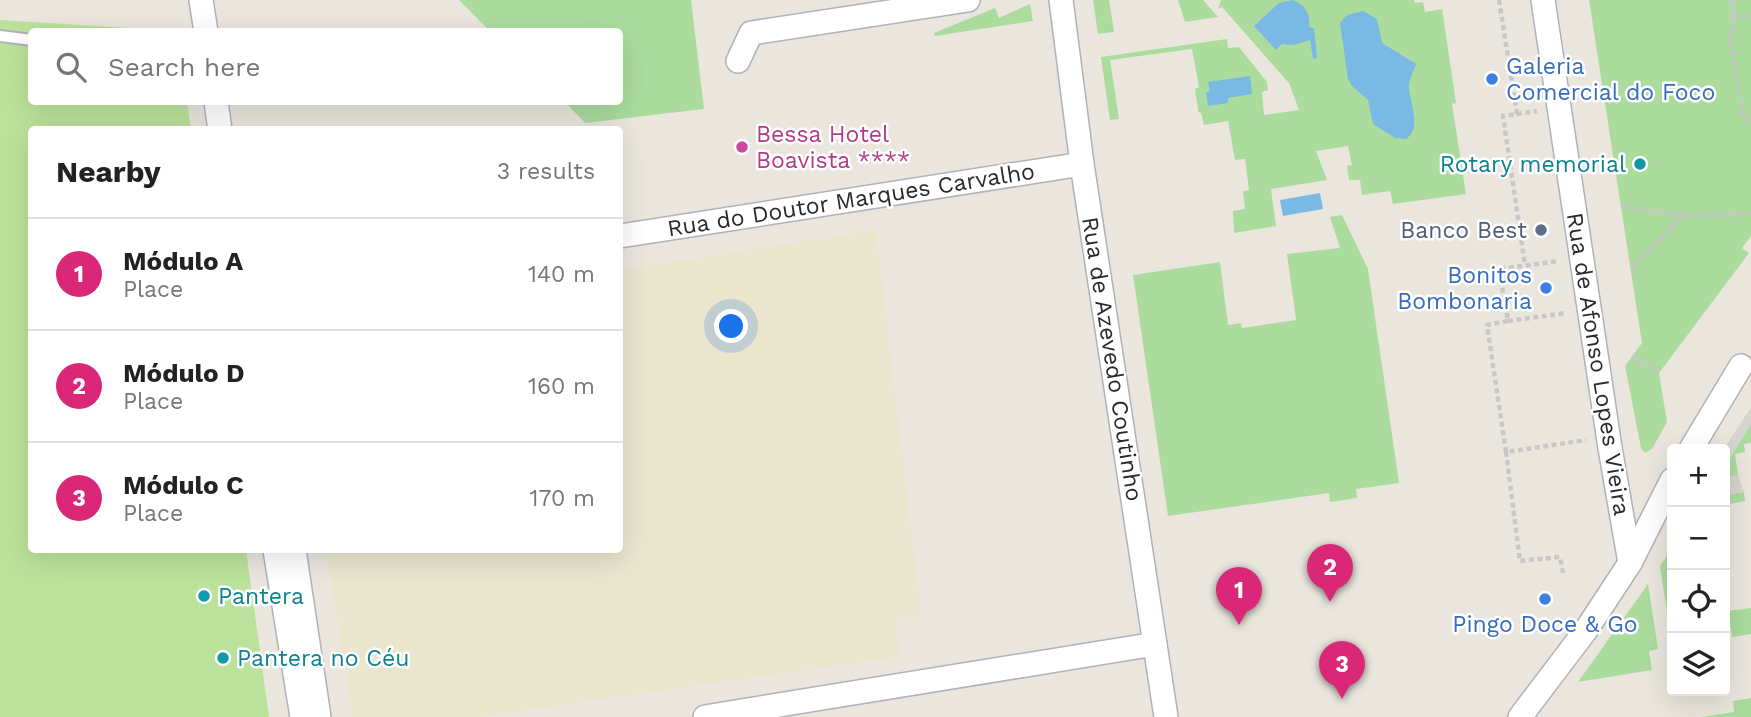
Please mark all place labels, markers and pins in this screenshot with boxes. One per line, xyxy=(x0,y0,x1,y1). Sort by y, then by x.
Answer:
place label: Galeria Comercial do Foco xyxy=(1506,53,1715,106)
marker: Galeria Comercial do Foco xyxy=(1484,71,1500,87)
place label: Bessa Hotel Boavista **** xyxy=(756,121,910,174)
marker: Bessa Hotel Boavista **** xyxy=(734,139,750,155)
place label: Rotary memorial xyxy=(1440,151,1626,178)
marker: Rotary memorial xyxy=(1632,156,1648,172)
place label: Banco Best xyxy=(1400,217,1527,244)
marker: Banco Best xyxy=(1533,222,1549,238)
place label: Bonitos Bombonaria xyxy=(1397,262,1532,315)
marker: Bonitos Bombonaria xyxy=(1538,280,1554,296)
pin: 2 xyxy=(1307,544,1353,602)
pin: 1 xyxy=(1216,567,1262,625)
place label: Pantera xyxy=(218,583,304,610)
marker: Pantera xyxy=(196,588,212,604)
marker: Pingo Doce & Go xyxy=(1537,591,1553,607)
place label: Pingo Doce & Go xyxy=(1452,611,1638,638)
pin: 3 xyxy=(1319,641,1365,699)
place label: Pantera no Céu xyxy=(237,645,410,672)
marker: Pantera no Céu xyxy=(215,650,231,666)

